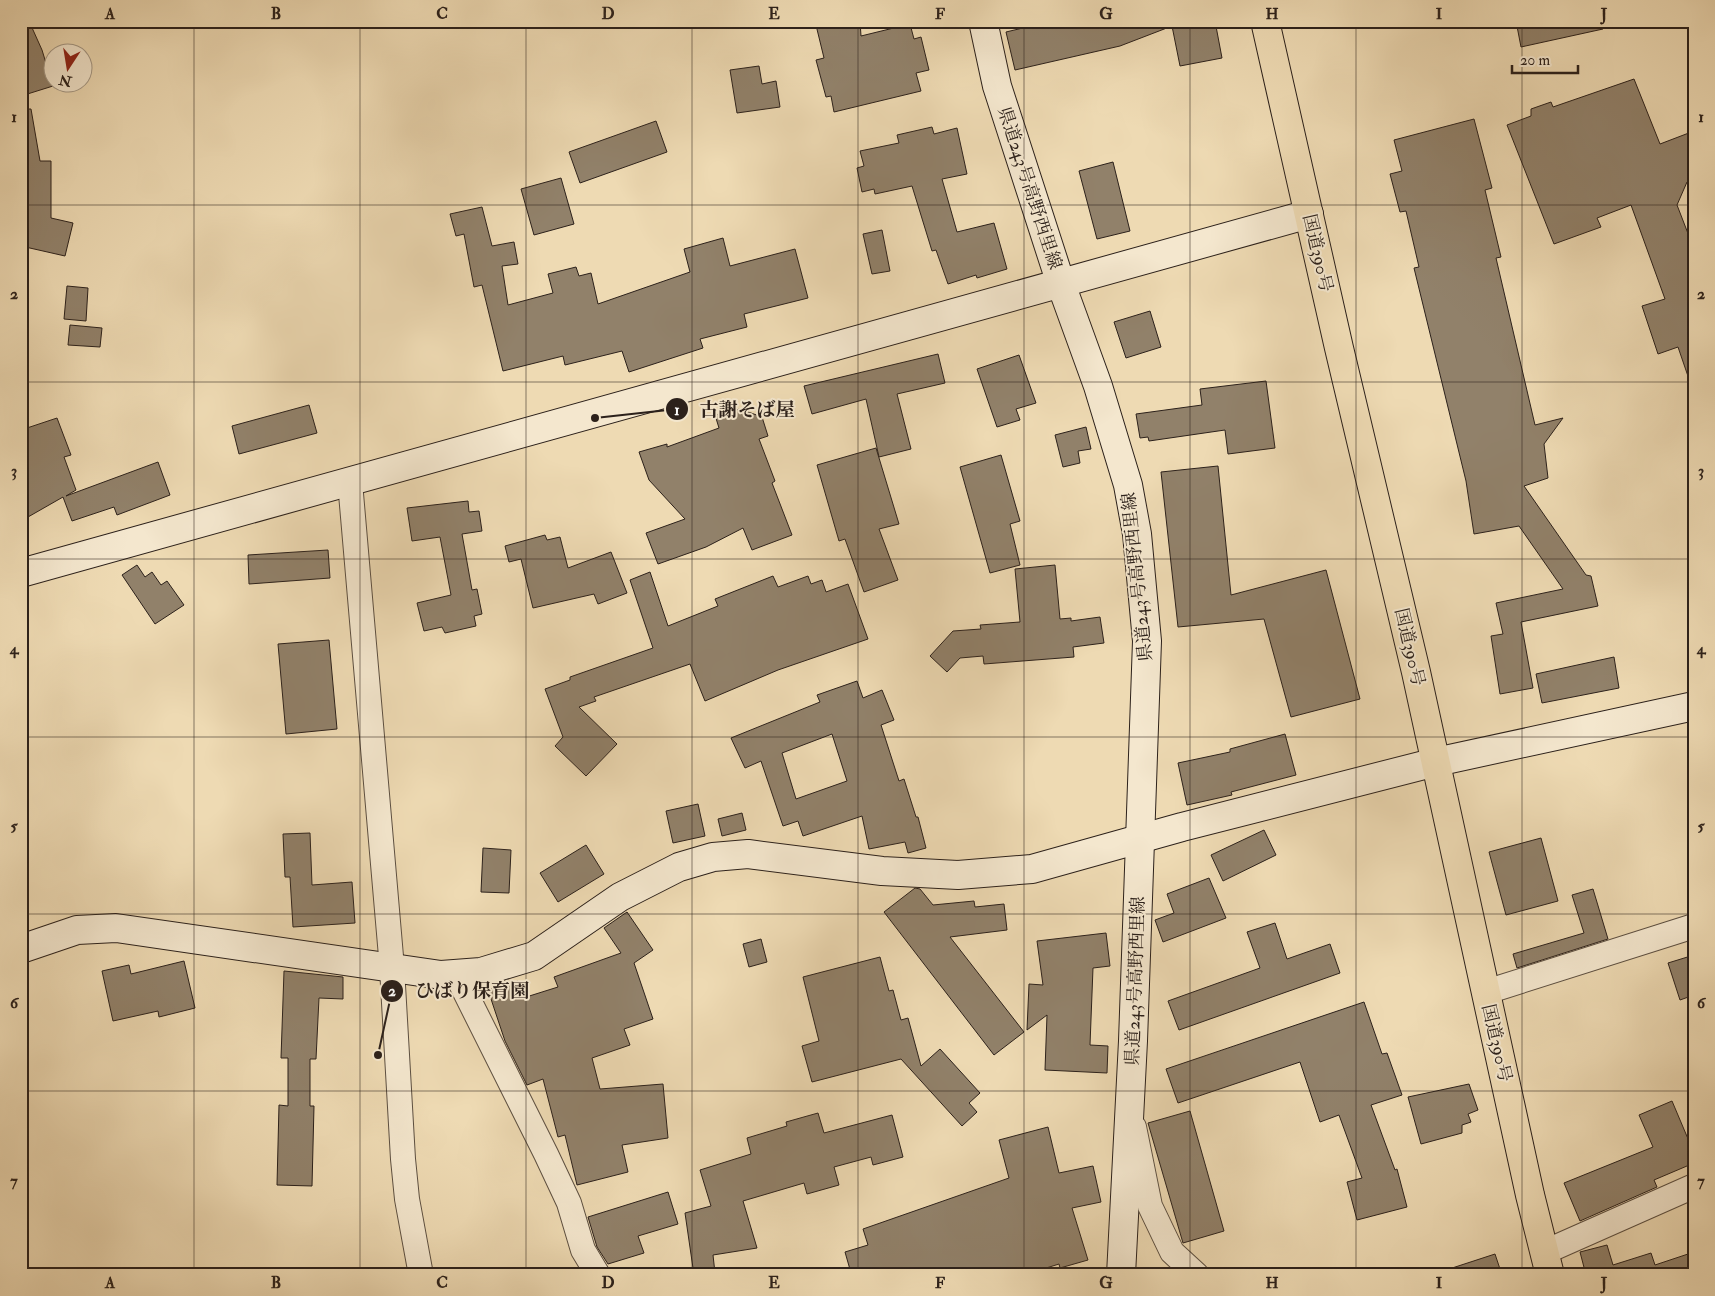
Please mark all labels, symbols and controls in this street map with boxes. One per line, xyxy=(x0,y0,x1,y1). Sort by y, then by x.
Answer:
text: A xyxy=(104,4,116,24)
text: B xyxy=(271,4,281,24)
text: C xyxy=(436,4,448,24)
text: D xyxy=(601,4,615,24)
text: E xyxy=(768,4,780,24)
text: F xyxy=(935,4,945,24)
text: G xyxy=(1099,4,1113,24)
text: H xyxy=(1265,4,1279,24)
text: I xyxy=(1436,4,1443,24)
text: J xyxy=(1600,4,1608,25)
north arrow xyxy=(42,42,92,92)
scale bar xyxy=(1512,42,1579,74)
text: 20 m xyxy=(1520,51,1550,70)
text: N xyxy=(57,71,74,90)
street label: 県道243号高野西里線 xyxy=(992,104,1067,272)
text: 1 xyxy=(11,107,17,127)
text: 1 xyxy=(1698,107,1704,127)
street label: 国道390号 xyxy=(1297,212,1338,294)
text: 2 xyxy=(10,284,18,304)
text: 2 xyxy=(1697,284,1705,304)
callout: 古謝そば屋 xyxy=(665,392,805,426)
text: 古謝そば屋 xyxy=(699,398,795,422)
text: 1 xyxy=(674,401,680,420)
text: 3 xyxy=(11,461,17,481)
text: 3 xyxy=(1698,461,1704,481)
street label: 県道243号高野西里線 xyxy=(1117,491,1158,663)
street label: 国道390号 xyxy=(1389,606,1430,688)
text: 4 xyxy=(9,639,20,659)
text: 4 xyxy=(1696,639,1707,659)
text: 5 xyxy=(10,816,18,836)
text: 5 xyxy=(1697,816,1705,836)
street label: 県道243号高野西里線 xyxy=(1121,896,1150,1066)
callout: ひばり保育園 xyxy=(380,974,539,1008)
text: ひばり保育園 xyxy=(415,979,529,1003)
text: 2 xyxy=(388,982,396,1001)
text: 6 xyxy=(10,993,20,1013)
text: 6 xyxy=(1697,993,1707,1013)
street label: 国道390号 xyxy=(1476,1002,1517,1084)
text: 7 xyxy=(10,1171,18,1191)
text: 7 xyxy=(1697,1171,1705,1191)
text: A xyxy=(104,1273,116,1293)
text: B xyxy=(271,1273,281,1293)
text: C xyxy=(436,1273,448,1293)
text: D xyxy=(601,1273,615,1293)
text: E xyxy=(768,1273,780,1293)
text: F xyxy=(935,1273,945,1293)
text: G xyxy=(1099,1273,1113,1293)
text: H xyxy=(1265,1273,1279,1293)
text: I xyxy=(1436,1273,1443,1293)
text: J xyxy=(1600,1273,1608,1294)

